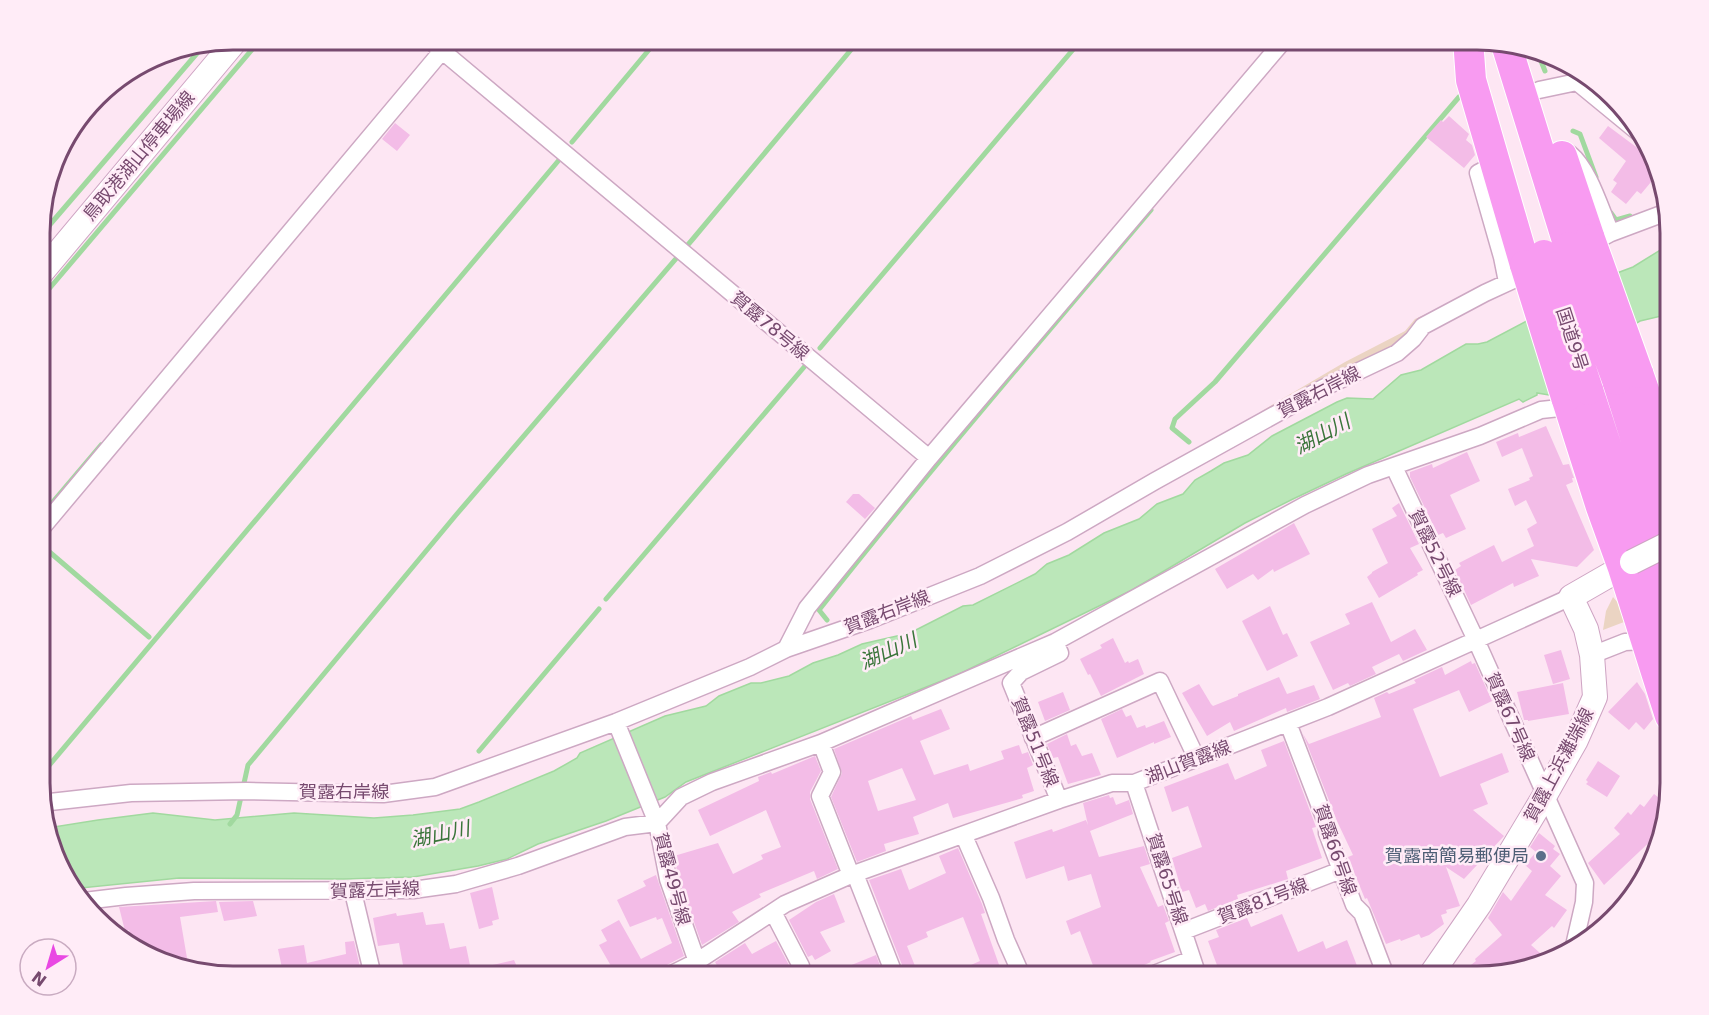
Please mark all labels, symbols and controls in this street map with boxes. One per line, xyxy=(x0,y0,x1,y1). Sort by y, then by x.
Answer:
street label: 鳥取港湖山停車場線 xyxy=(79,87,199,224)
street label: 賀露78号線 xyxy=(727,287,813,364)
street label: 国道9号 xyxy=(1552,304,1593,373)
street label: 賀露右岸線 xyxy=(1274,362,1364,421)
water label: 湖山川 xyxy=(1290,408,1356,459)
street label: 賀露52号線 xyxy=(1405,506,1466,600)
street label: 賀露右岸線 xyxy=(841,586,933,637)
water label: 湖山川 xyxy=(856,627,922,674)
street label: 賀露67号線 xyxy=(1482,669,1539,764)
street label: 賀露51号線 xyxy=(1008,694,1063,790)
street label: 賀露上浜灘端線 xyxy=(1520,704,1597,825)
street label: 湖山賀露線 xyxy=(1142,736,1234,787)
street label: 賀露右岸線 xyxy=(299,781,389,802)
street label: 賀露66号線 xyxy=(1310,802,1361,898)
water label: 湖山川 xyxy=(408,816,474,852)
street label: 賀露49号線 xyxy=(650,830,695,927)
street label: 賀露65号線 xyxy=(1143,830,1192,927)
place label: 賀露南簡易郵便局 xyxy=(1385,845,1529,866)
marker: 賀露南簡易郵便局 xyxy=(1534,849,1548,863)
street label: 賀露81号線 xyxy=(1215,874,1311,927)
street label: 賀露左岸線 xyxy=(330,877,420,902)
north arrow xyxy=(18,937,78,997)
text: N xyxy=(28,967,50,990)

